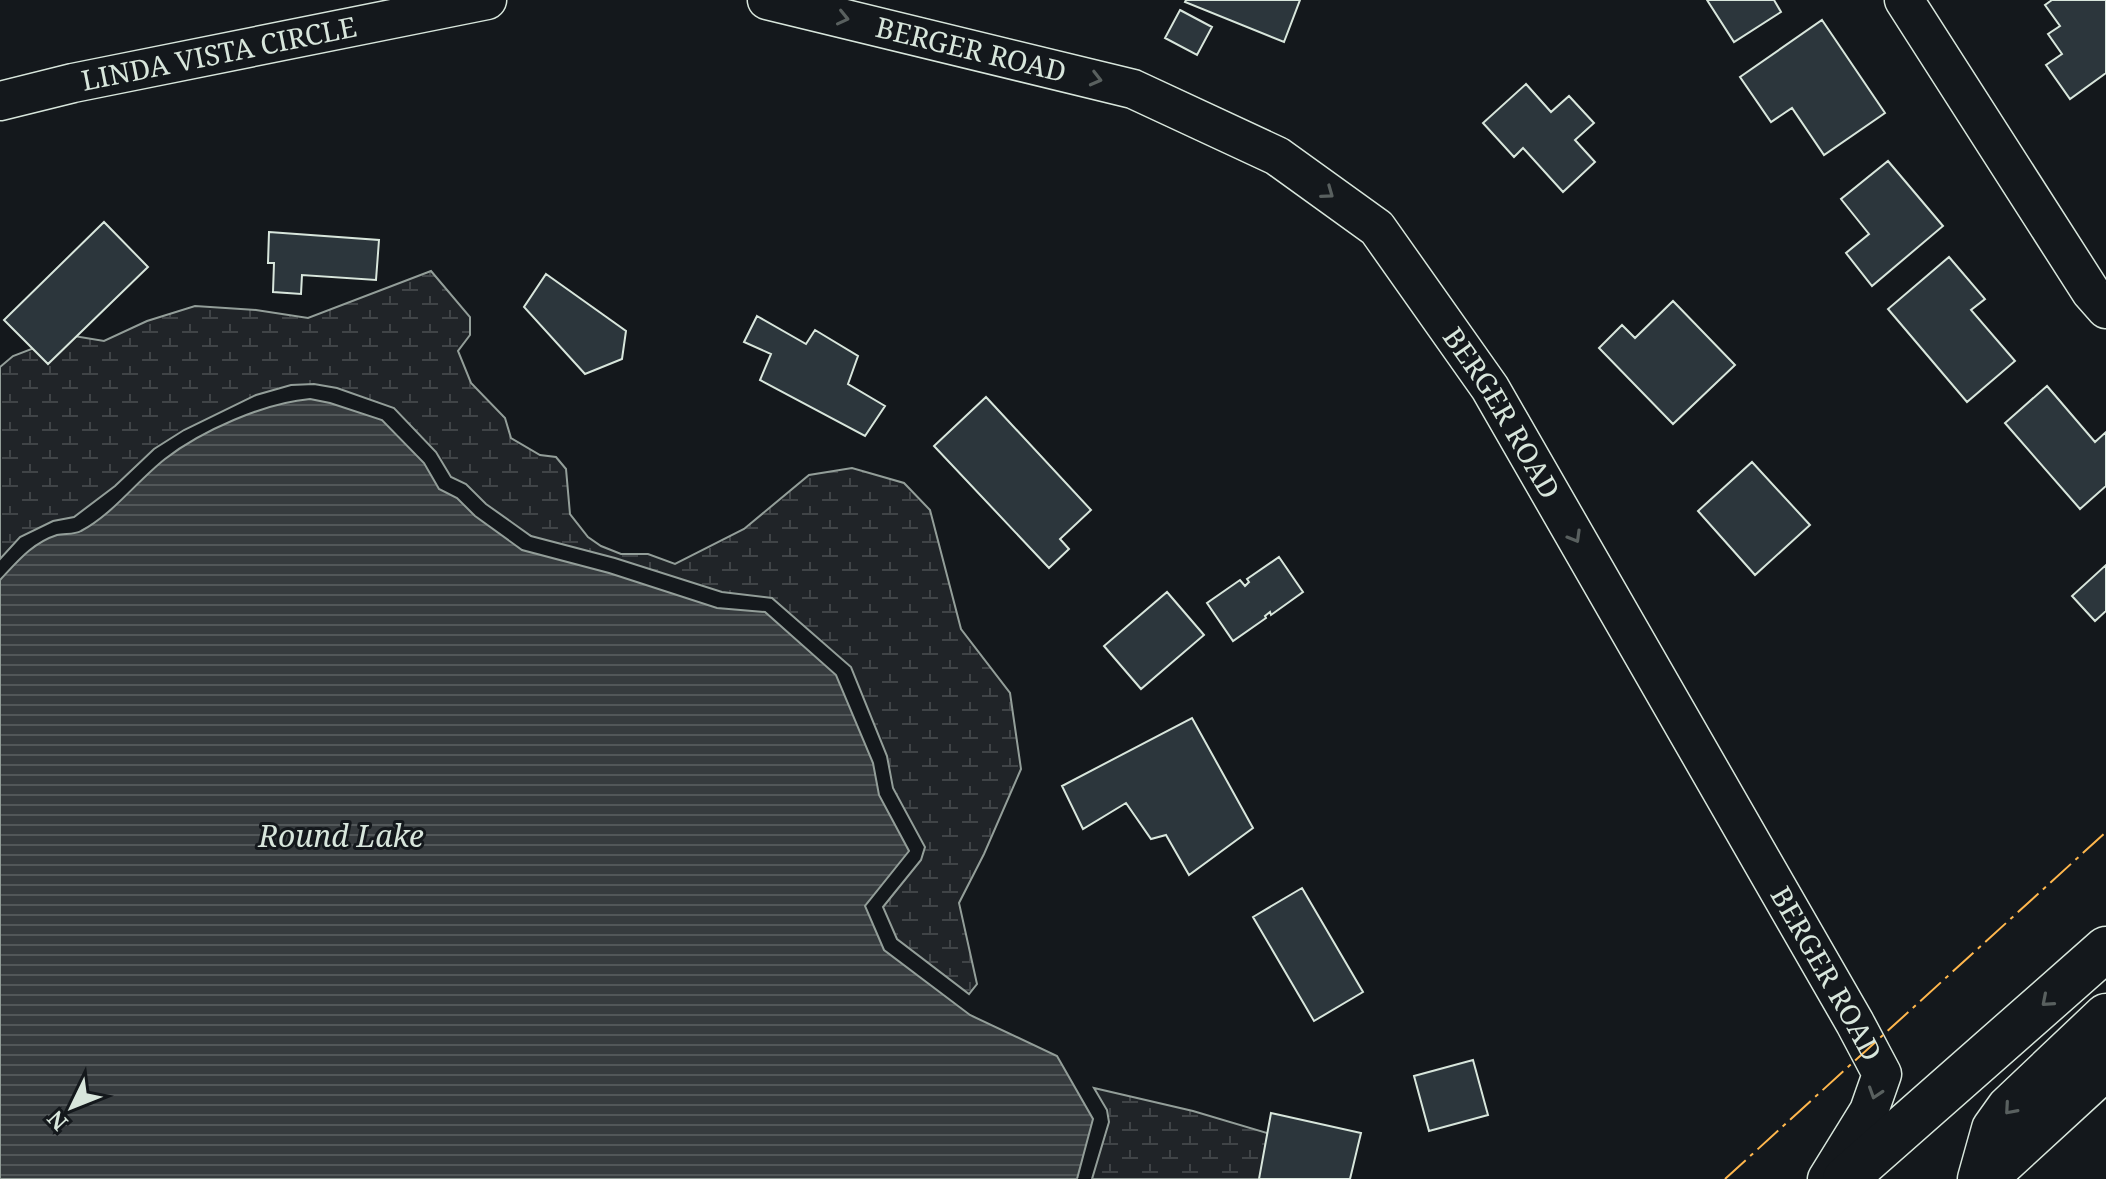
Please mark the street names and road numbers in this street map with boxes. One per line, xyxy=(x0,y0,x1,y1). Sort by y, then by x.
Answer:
street label: LINDA VISTA CIRCLE xyxy=(78,7,360,99)
street label: BERGER ROAD xyxy=(872,7,1070,90)
street label: BERGER ROAD xyxy=(1435,319,1570,505)
street label: BERGER ROAD xyxy=(1762,879,1892,1067)

